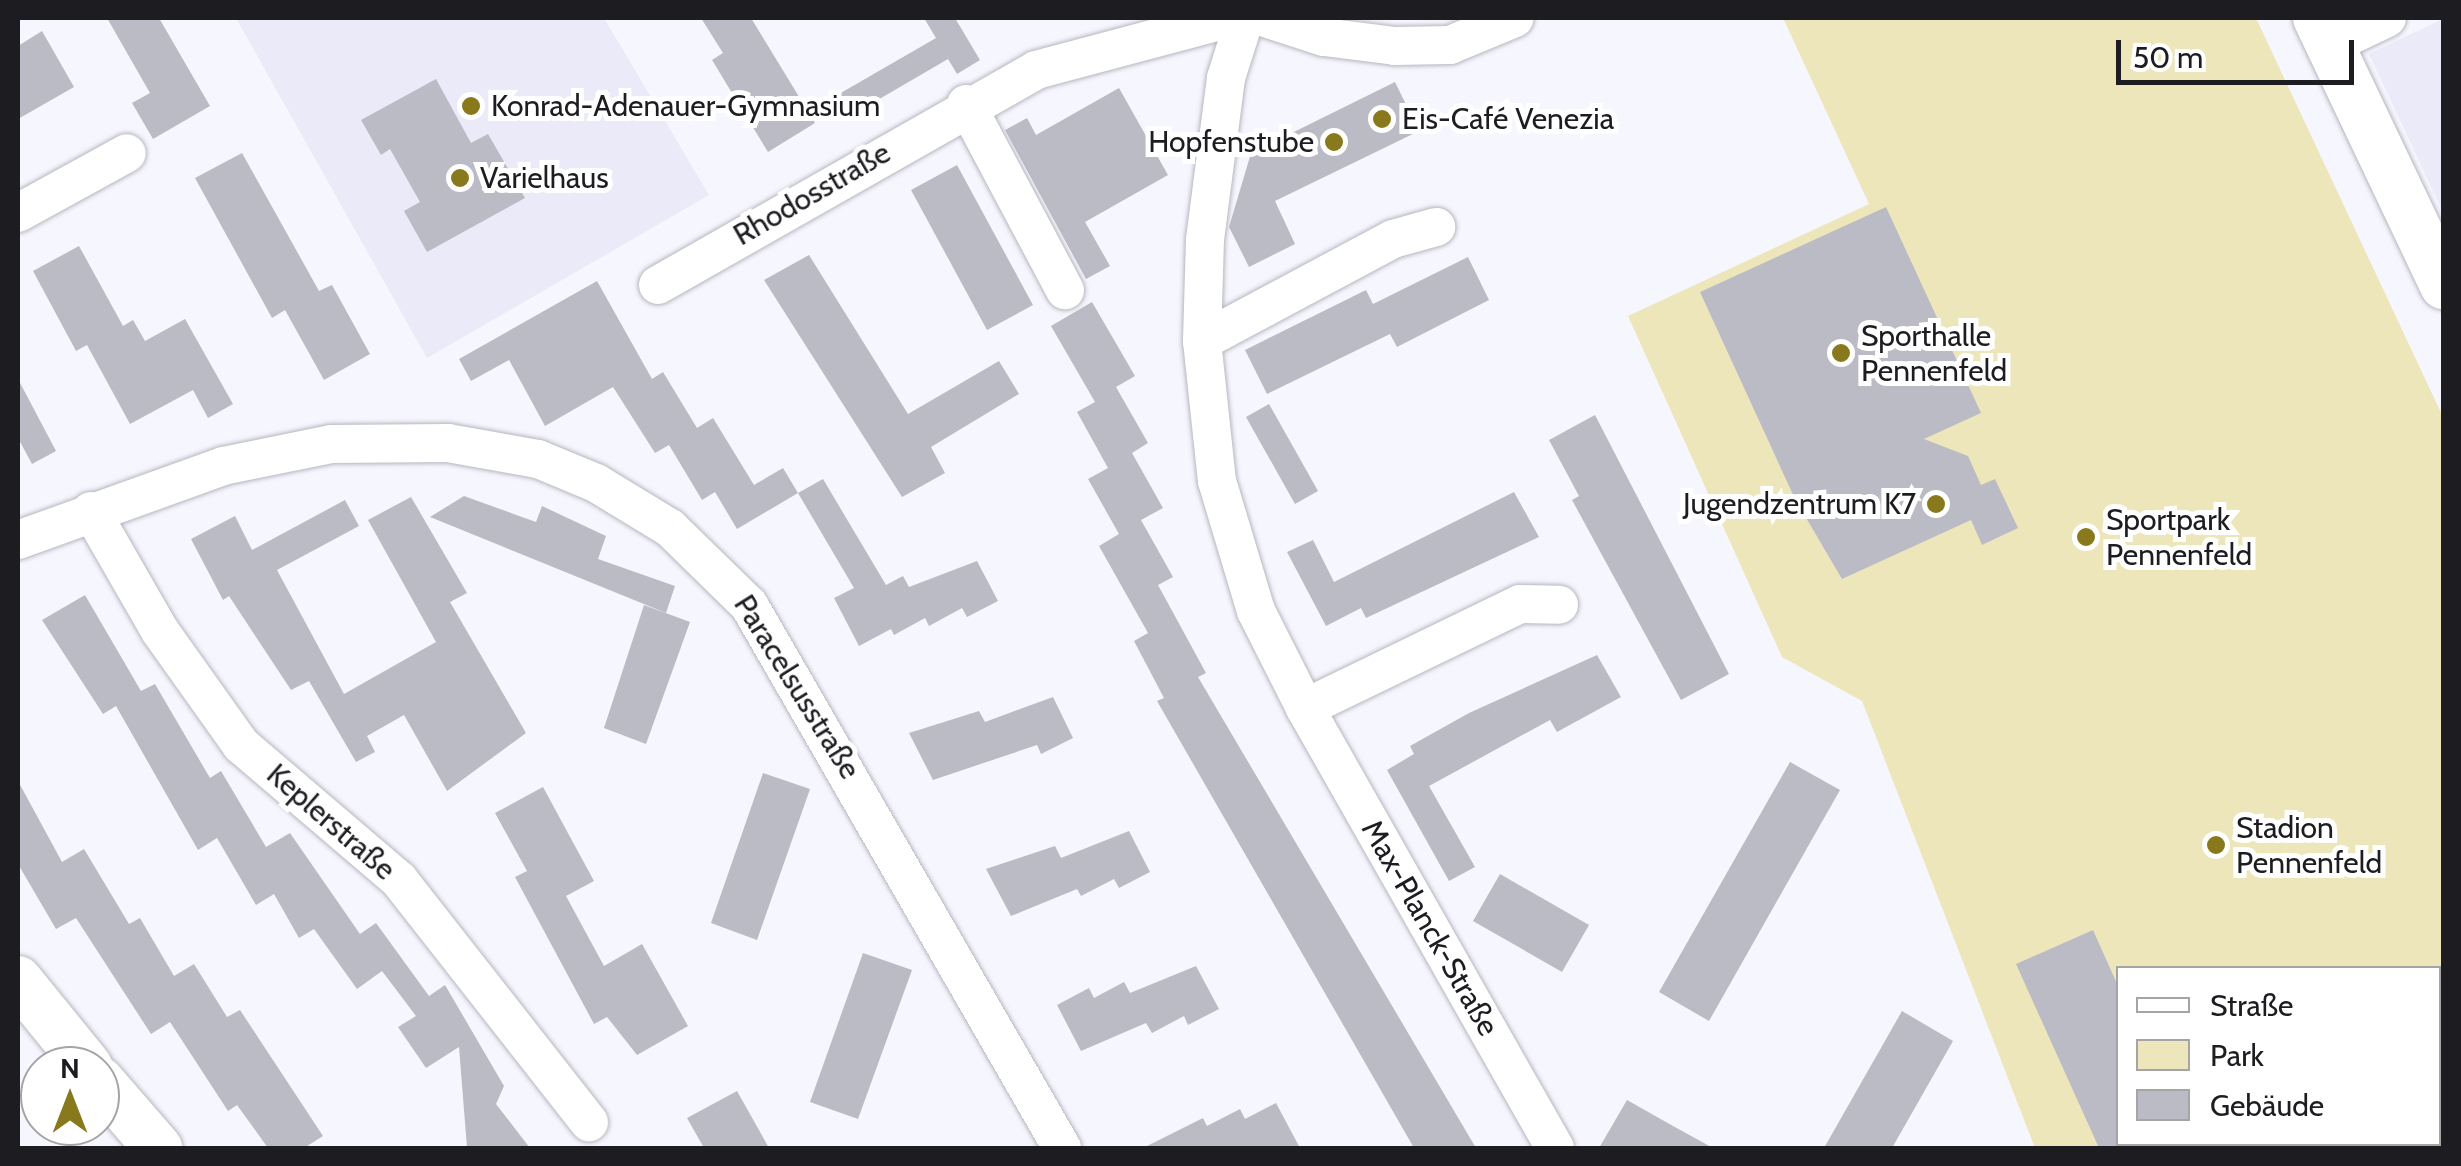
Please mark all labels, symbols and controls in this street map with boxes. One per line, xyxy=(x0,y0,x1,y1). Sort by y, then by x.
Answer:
scale bar xyxy=(2121,20,2358,82)
text: 50 m xyxy=(2133,39,2203,76)
place label: Konrad-Adenauer-Gymnasium xyxy=(491,88,880,124)
marker: Konrad-Adenauer-Gymnasium xyxy=(460,95,482,117)
place label: Eis-Café Venezia xyxy=(1402,101,1614,137)
marker: Eis-Café Venezia xyxy=(1371,108,1393,130)
place label: Hopfenstube xyxy=(1148,124,1314,160)
marker: Hopfenstube xyxy=(1323,131,1345,153)
street label: Rhodosstraße xyxy=(727,135,897,253)
place label: Varielhaus xyxy=(480,160,609,196)
marker: Varielhaus xyxy=(449,167,471,189)
place label: Sporthalle Pennenfeld xyxy=(1861,318,2007,388)
marker: Sporthalle Pennenfeld xyxy=(1830,342,1852,364)
place label: Jugendzentrum K7 xyxy=(1683,486,1916,522)
marker: Jugendzentrum K7 xyxy=(1925,493,1947,515)
place label: Sportpark Pennenfeld xyxy=(2106,502,2252,572)
marker: Sportpark Pennenfeld xyxy=(2075,526,2097,548)
street label: Paracelsusstraße xyxy=(726,588,868,786)
street label: Keplerstraße xyxy=(259,756,403,888)
place label: Stadion Pennenfeld xyxy=(2236,810,2382,880)
street label: Max-Planck-Straße xyxy=(1354,814,1506,1042)
marker: Stadion Pennenfeld xyxy=(2205,834,2227,856)
legend xyxy=(2116,966,2441,1146)
text: Straße xyxy=(2210,987,2293,1024)
text: Park xyxy=(2210,1037,2264,1074)
north arrow xyxy=(20,1046,120,1146)
text: N xyxy=(60,1051,80,1085)
text: Gebäude xyxy=(2210,1087,2324,1124)

